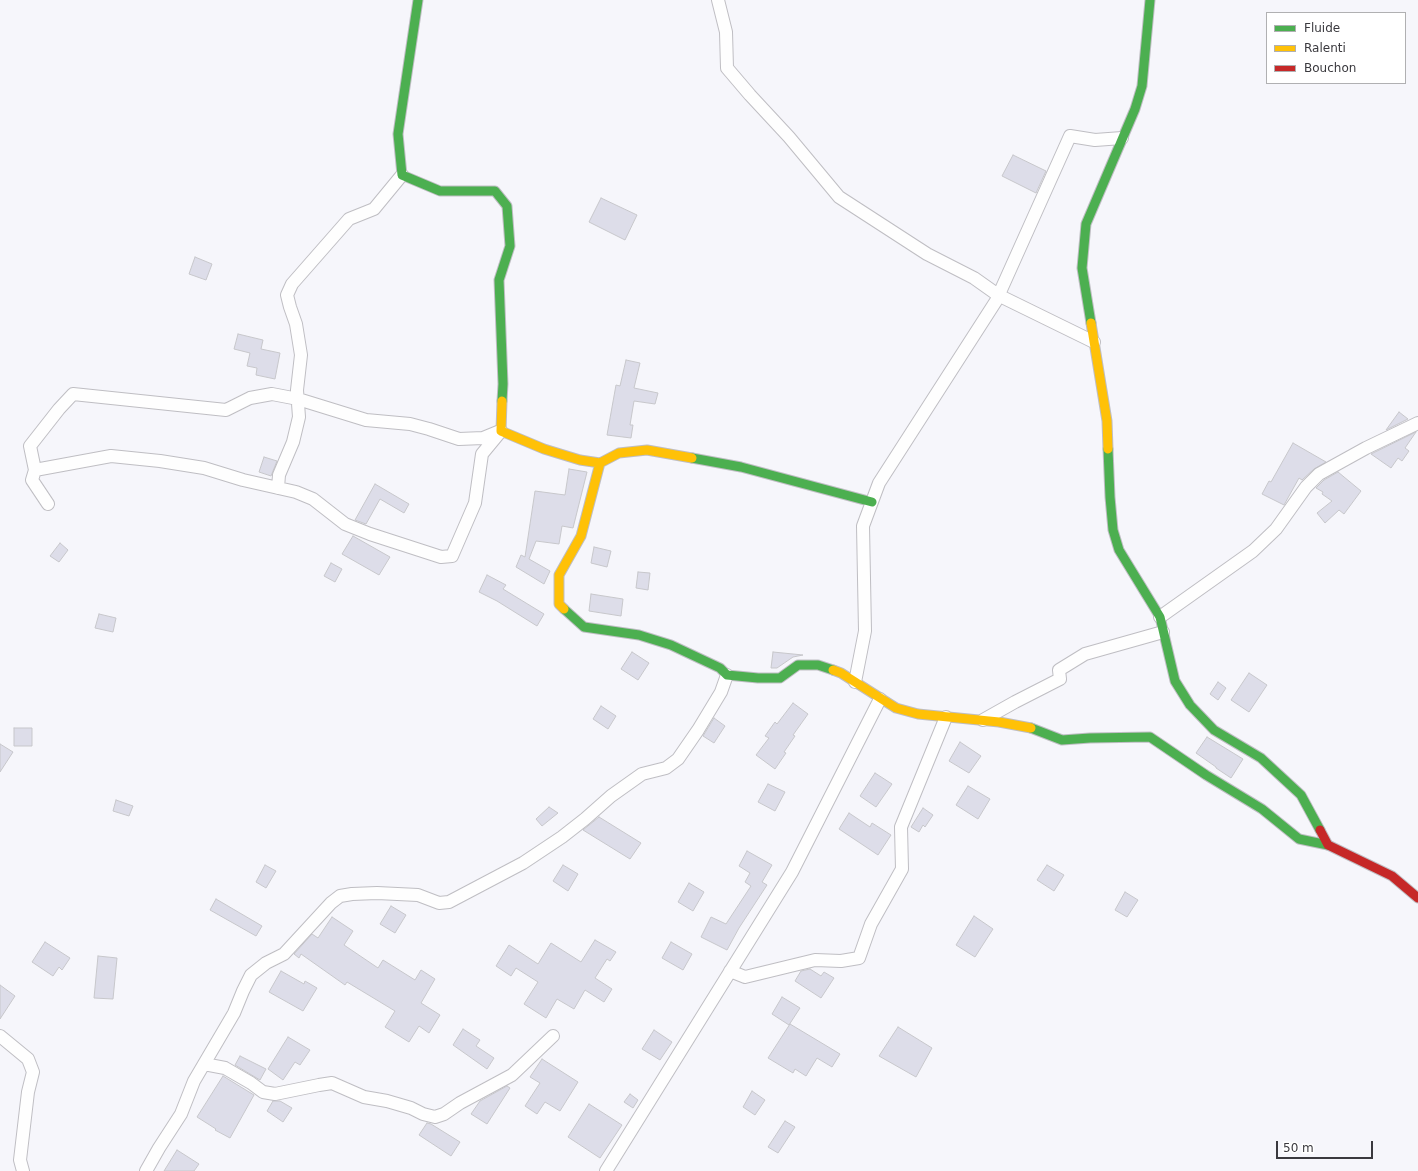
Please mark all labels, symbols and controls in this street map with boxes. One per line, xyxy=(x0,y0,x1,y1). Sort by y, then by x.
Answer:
legend xyxy=(1266,12,1406,84)
text: Fluide xyxy=(1304,21,1340,35)
text: Ralenti xyxy=(1304,41,1346,55)
text: Bouchon xyxy=(1304,61,1356,75)
scale bar xyxy=(1278,1133,1375,1159)
text: 50 m xyxy=(1283,1141,1314,1155)

